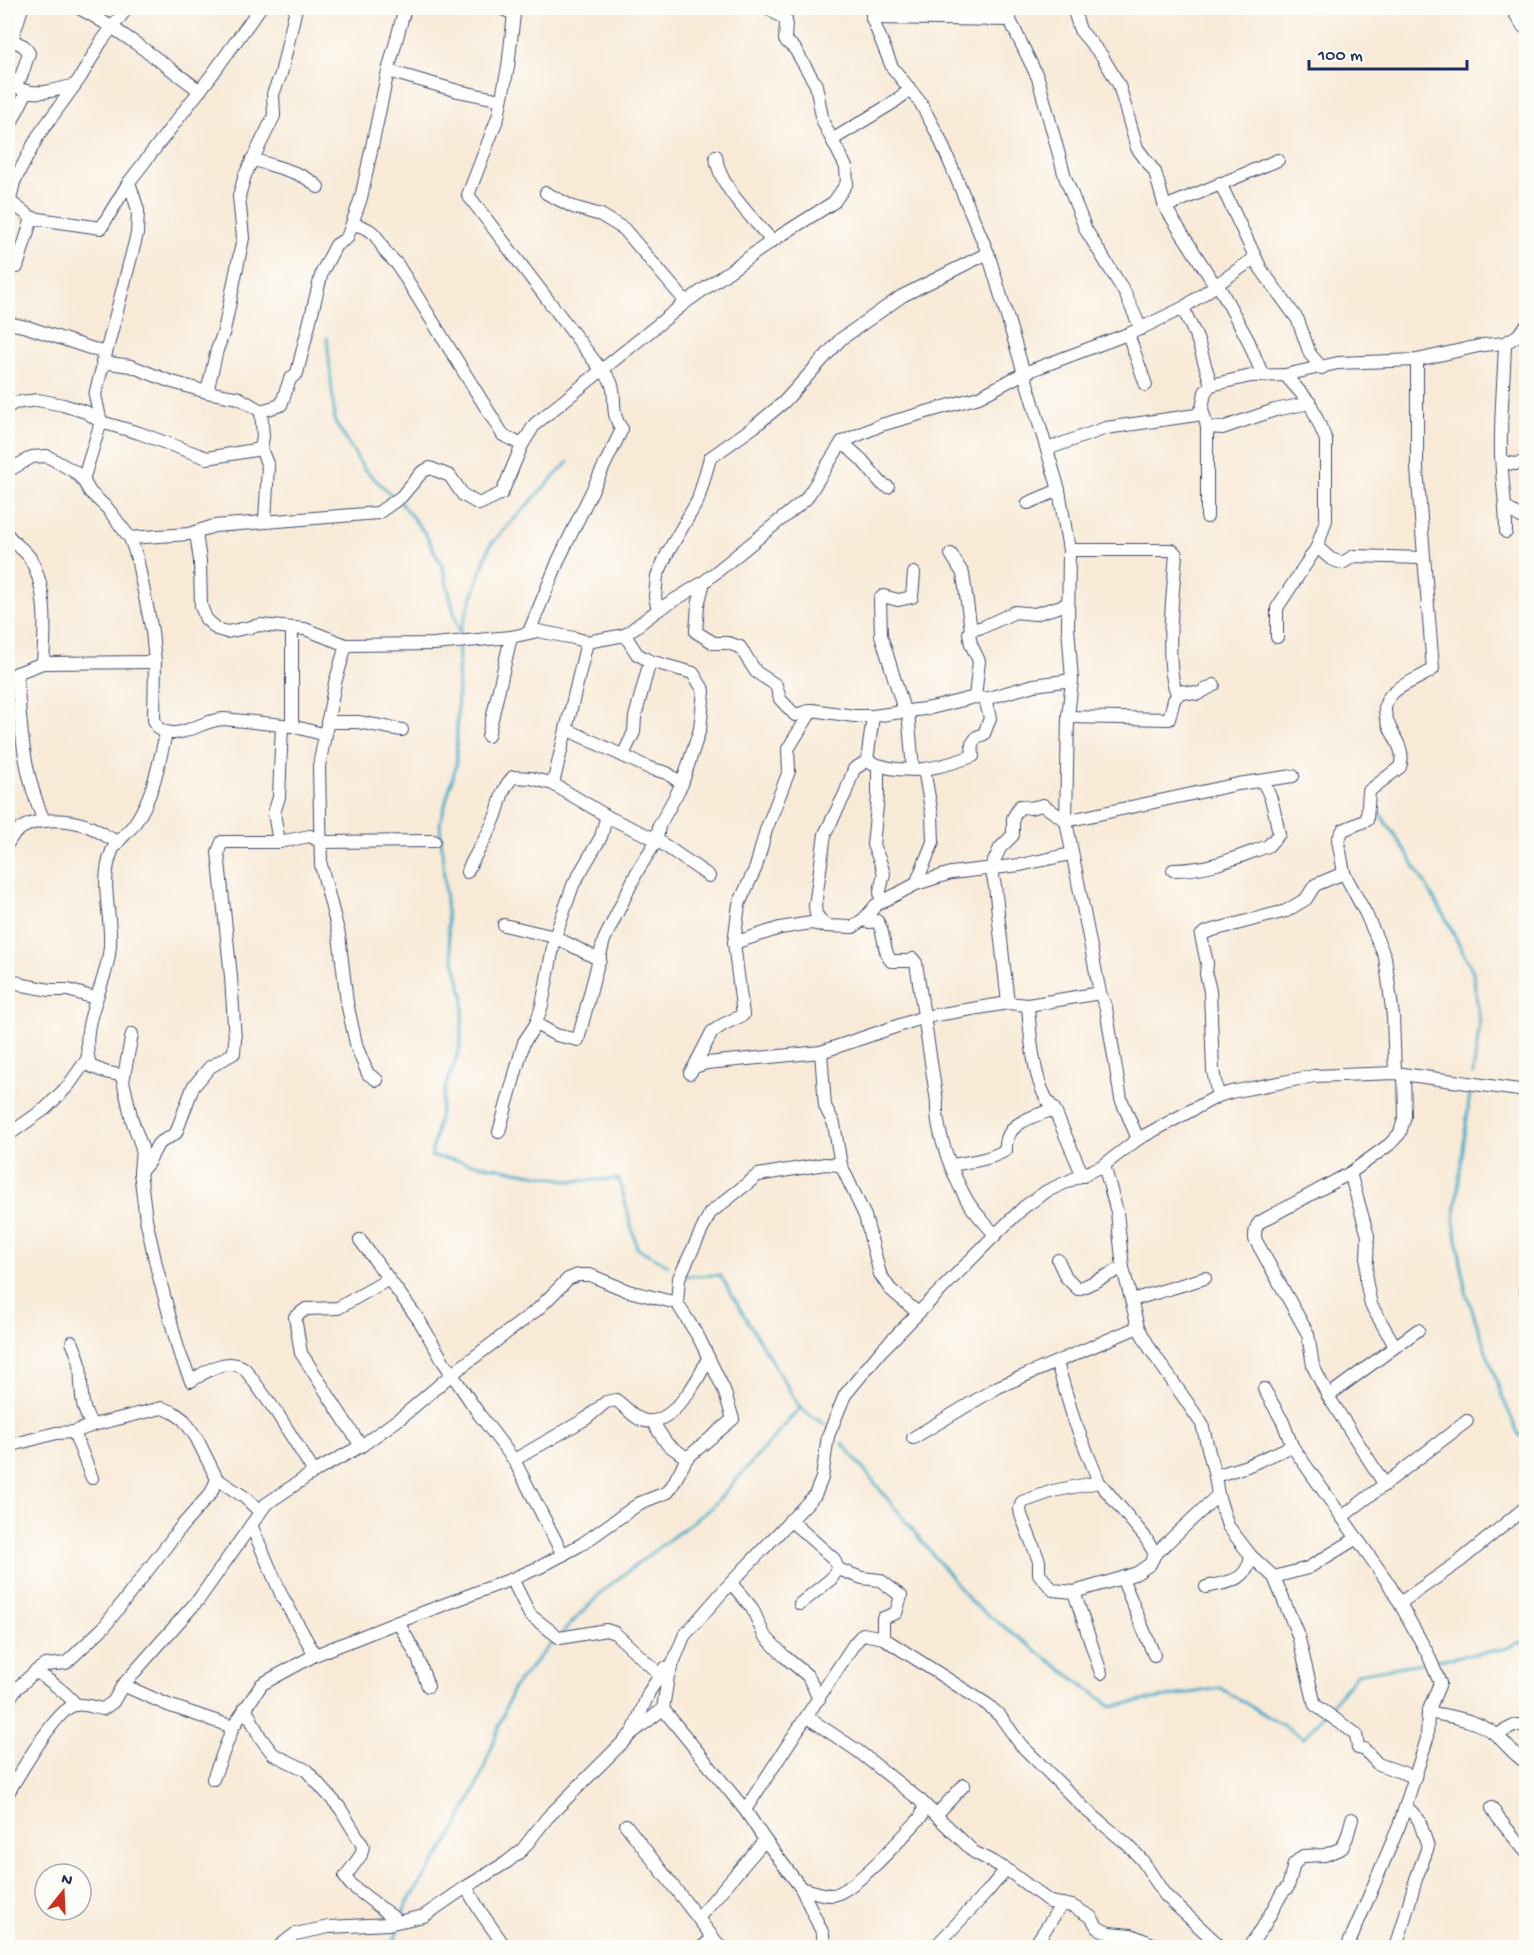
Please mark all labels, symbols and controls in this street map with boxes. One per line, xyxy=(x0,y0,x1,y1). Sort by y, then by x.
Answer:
scale bar xyxy=(1309,33,1466,71)
text: 100 m xyxy=(1317,46,1363,67)
north arrow xyxy=(33,1862,93,1922)
text: N xyxy=(59,1870,75,1892)

